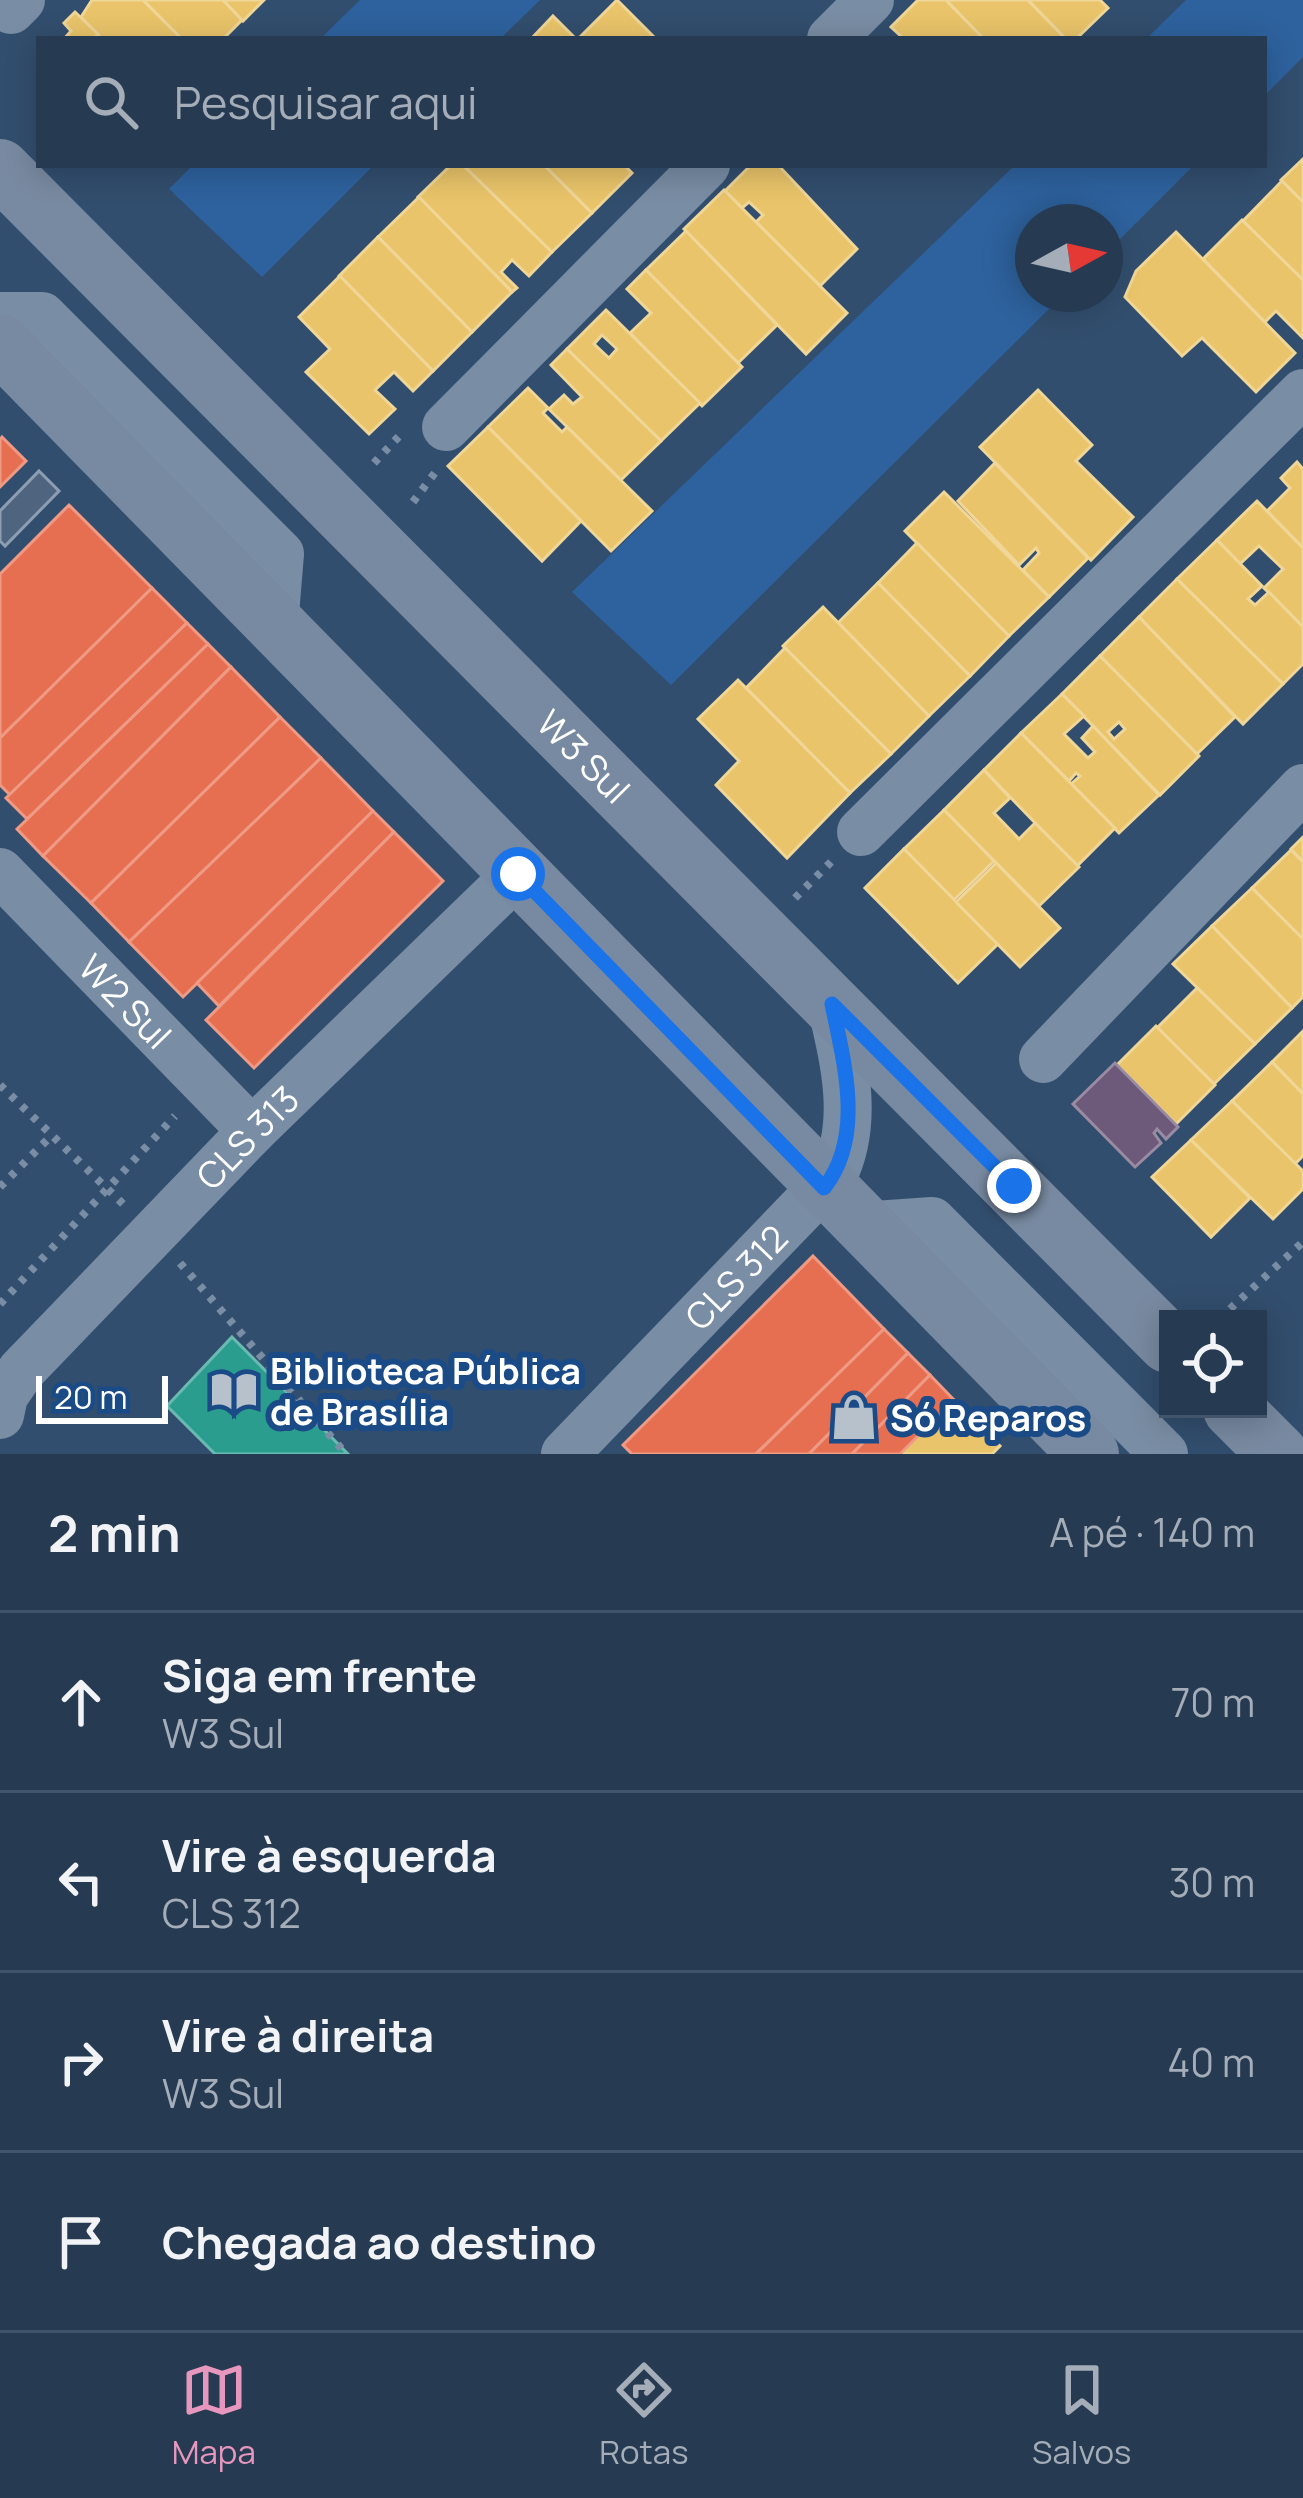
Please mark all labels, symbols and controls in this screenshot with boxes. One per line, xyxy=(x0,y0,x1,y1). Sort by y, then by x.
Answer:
search box xyxy=(36,36,1267,168)
icon: search xyxy=(78,69,144,135)
text: Pesquisar aqui xyxy=(174,71,478,133)
north arrow xyxy=(1015,204,1123,312)
street label: W3 Sul xyxy=(527,699,641,813)
route start xyxy=(491,847,545,901)
street label: W2 Sul xyxy=(68,943,183,1059)
street label: CLS 313 xyxy=(185,1074,309,1199)
route end xyxy=(987,1159,1041,1213)
street label: CLS 312 xyxy=(674,1214,798,1340)
map controls xyxy=(1159,1310,1267,1418)
button: locate xyxy=(1159,1310,1267,1418)
place label: Biblioteca Pública de Brasília xyxy=(270,1346,581,1436)
library icon: Biblioteca Pública de Brasília xyxy=(209,1366,259,1416)
scale bar xyxy=(36,1370,168,1423)
text: 20 m xyxy=(54,1374,128,1419)
shop icon: Só Reparos xyxy=(829,1392,879,1442)
place label: Só Reparos xyxy=(890,1393,1086,1442)
text: 2 min xyxy=(48,1498,181,1567)
text: A pé · 140 m xyxy=(1049,1505,1255,1559)
text: Siga em frente xyxy=(162,1644,477,1706)
icon: ahead xyxy=(48,1669,114,1735)
text: 70 m xyxy=(1171,1675,1255,1729)
text: W3 Sul xyxy=(162,1706,284,1760)
text: Vire à esquerda xyxy=(162,1824,497,1886)
icon: left xyxy=(48,1849,114,1915)
text: 30 m xyxy=(1169,1855,1255,1909)
text: CLS 312 xyxy=(162,1886,301,1940)
text: Vire à direita xyxy=(162,2004,434,2066)
icon: right xyxy=(48,2029,114,2095)
text: 40 m xyxy=(1167,2035,1255,2089)
text: W3 Sul xyxy=(162,2066,284,2120)
icon: arrive xyxy=(48,2209,114,2275)
text: Chegada ao destino xyxy=(162,2211,596,2273)
tab: Mapa xyxy=(172,2357,256,2474)
tab: Rotas xyxy=(599,2357,688,2474)
tab: Salvos xyxy=(1032,2357,1131,2474)

